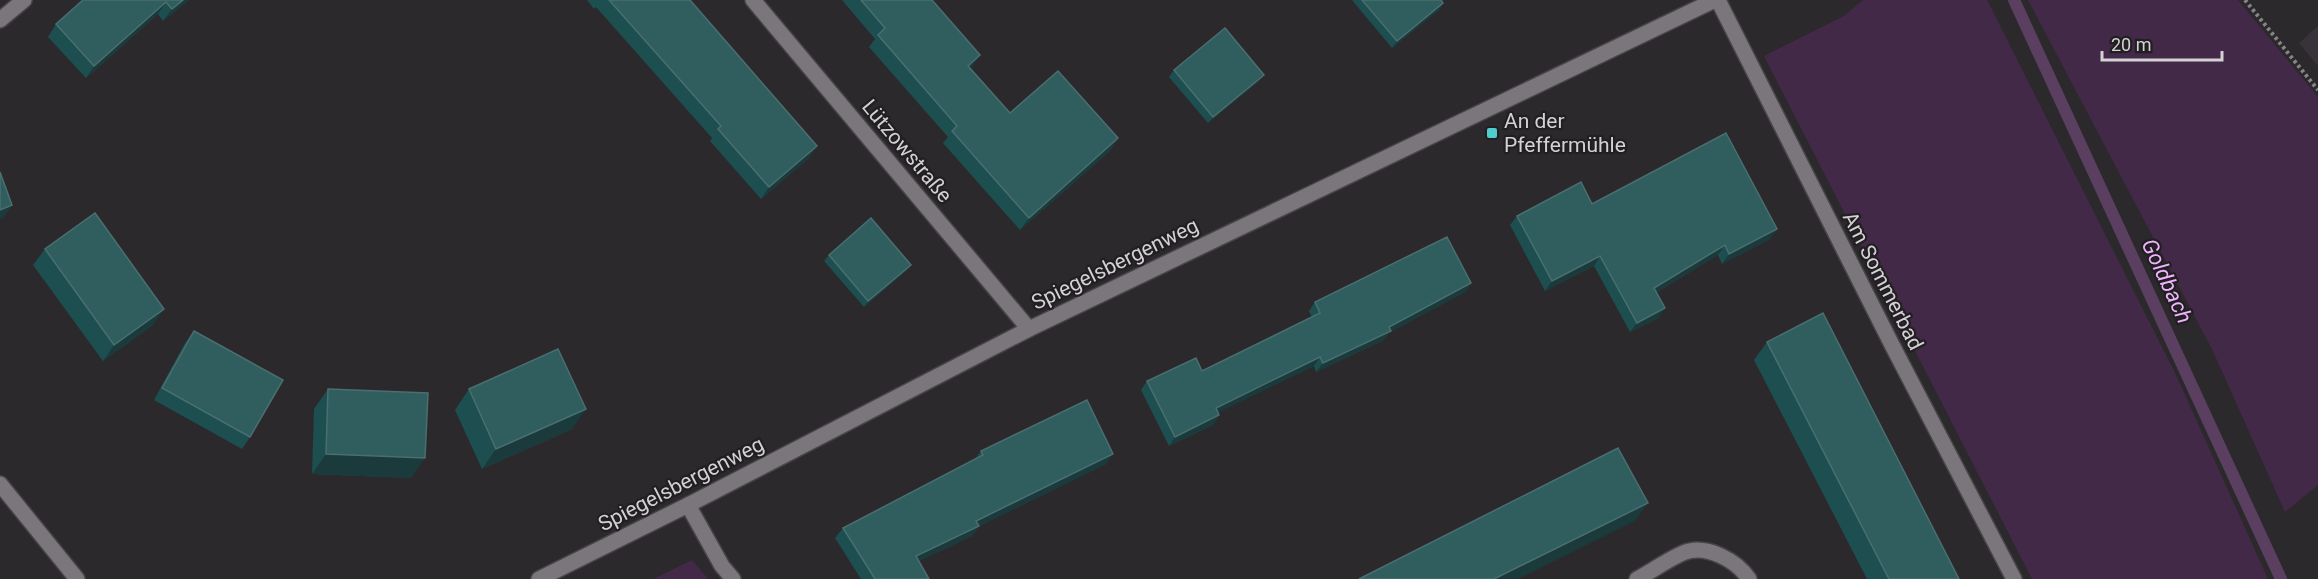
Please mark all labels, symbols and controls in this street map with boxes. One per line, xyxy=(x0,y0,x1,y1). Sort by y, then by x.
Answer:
scale bar xyxy=(2102,24,2222,62)
text: 20 m xyxy=(2111,34,2151,55)
street label: Lützowstraße xyxy=(857,95,957,207)
place label: An der Pfeffermühle xyxy=(1504,109,1626,157)
marker: An der Pfeffermühle xyxy=(1485,126,1499,140)
street label: Am Sommerbad xyxy=(1838,208,1928,354)
street label: Spiegelsbergenweg xyxy=(1028,213,1202,315)
water label: Goldbach xyxy=(2137,235,2197,327)
street label: Spiegelsbergenweg xyxy=(594,432,768,536)

